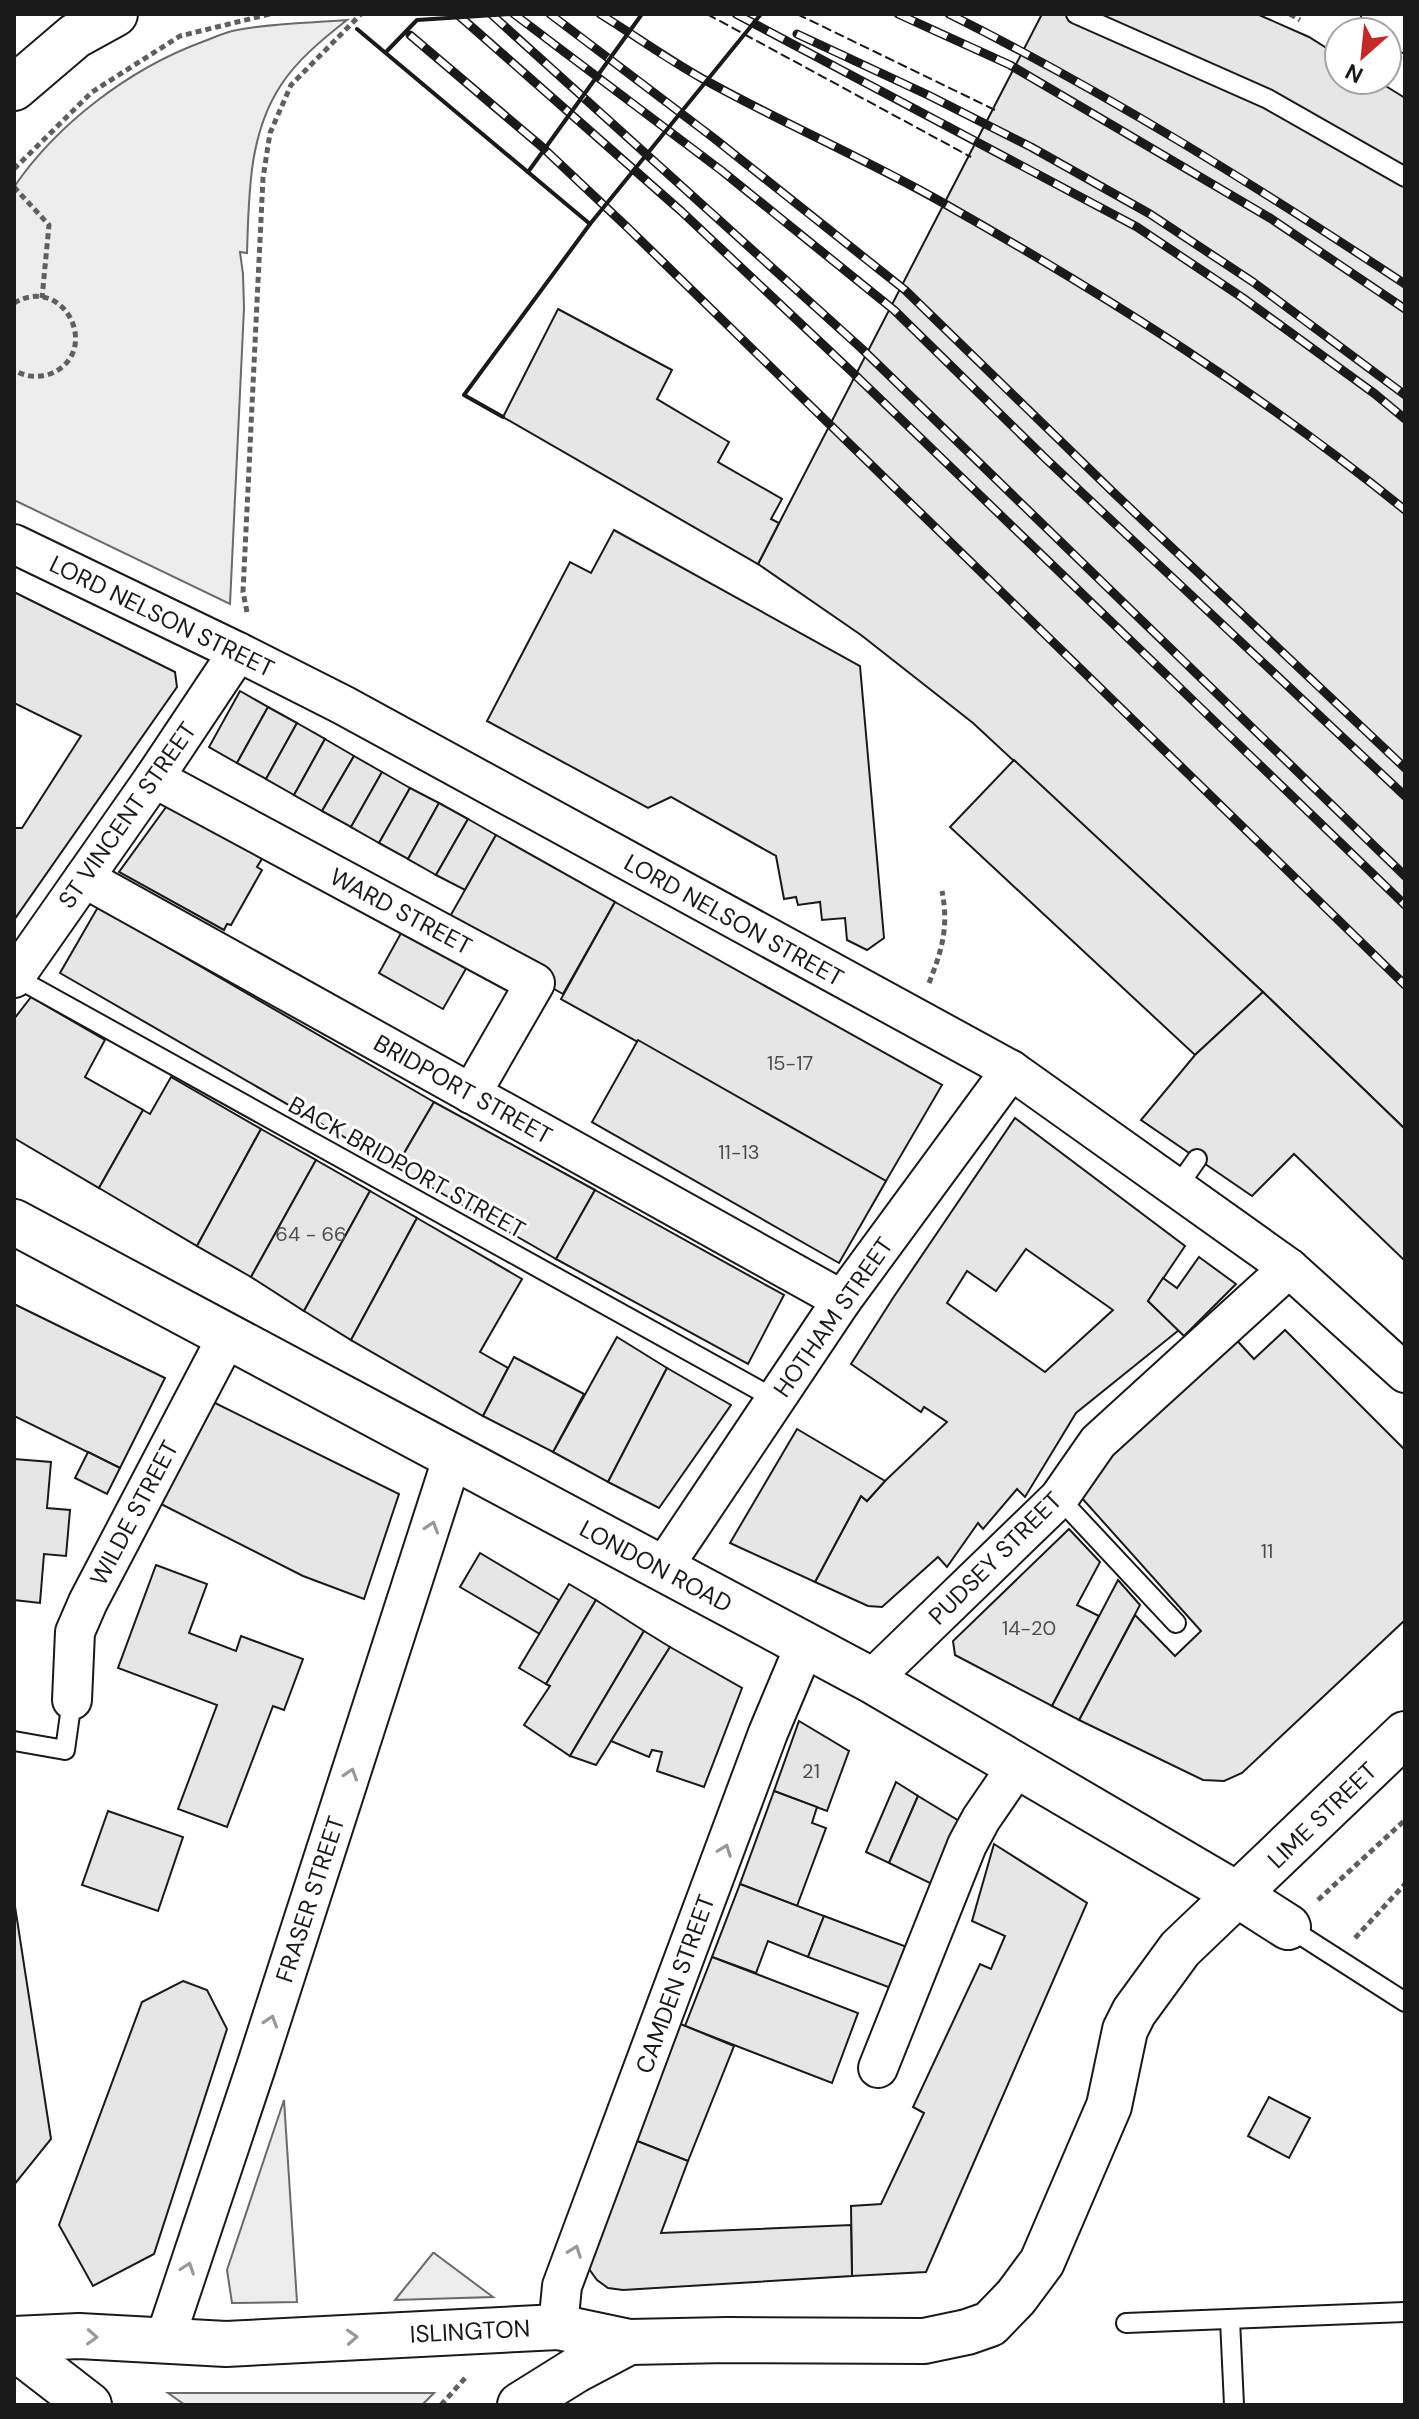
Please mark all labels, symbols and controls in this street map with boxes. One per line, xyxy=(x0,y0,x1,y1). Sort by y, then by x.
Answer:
north arrow xyxy=(1323,16,1403,96)
text: N xyxy=(1340,57,1368,90)
street label: LORD NELSON STREET xyxy=(45,548,279,684)
street label: ST VINCENT STREET xyxy=(51,716,203,914)
street label: LORD NELSON STREET xyxy=(619,847,849,993)
street label: WARD STREET xyxy=(325,861,477,961)
street label: BRIDPORT STREET xyxy=(368,1027,558,1151)
house number: 15-17 xyxy=(767,1050,813,1076)
street label: BACK BRIDPORT STREET xyxy=(283,1089,531,1245)
house number: 11-13 xyxy=(718,1139,760,1165)
house number: 64 - 66 xyxy=(275,1221,347,1247)
street label: HOTHAM STREET xyxy=(766,1231,900,1403)
street label: WILDE STREET xyxy=(83,1435,185,1591)
street label: PUDSEY STREET xyxy=(922,1485,1068,1631)
street label: LONDON ROAD xyxy=(574,1513,738,1619)
one-way arrow xyxy=(422,1521,438,1535)
house number: 11 xyxy=(1261,1538,1273,1564)
house number: 14-20 xyxy=(1002,1615,1056,1641)
street label: LIME STREET xyxy=(1261,1755,1383,1875)
house number: 21 xyxy=(802,1758,820,1784)
one-way arrow xyxy=(341,1768,357,1782)
street label: FRASER STREET xyxy=(269,1812,351,1986)
one-way arrow xyxy=(715,1844,732,1858)
street label: CAMDEN STREET xyxy=(628,1890,722,2078)
one-way arrow xyxy=(261,2015,277,2029)
one-way arrow xyxy=(566,2245,582,2259)
one-way arrow xyxy=(179,2262,195,2276)
street label: ISLINGTON xyxy=(409,2312,531,2350)
one-way arrow xyxy=(86,2329,99,2346)
one-way arrow xyxy=(346,2329,359,2346)

